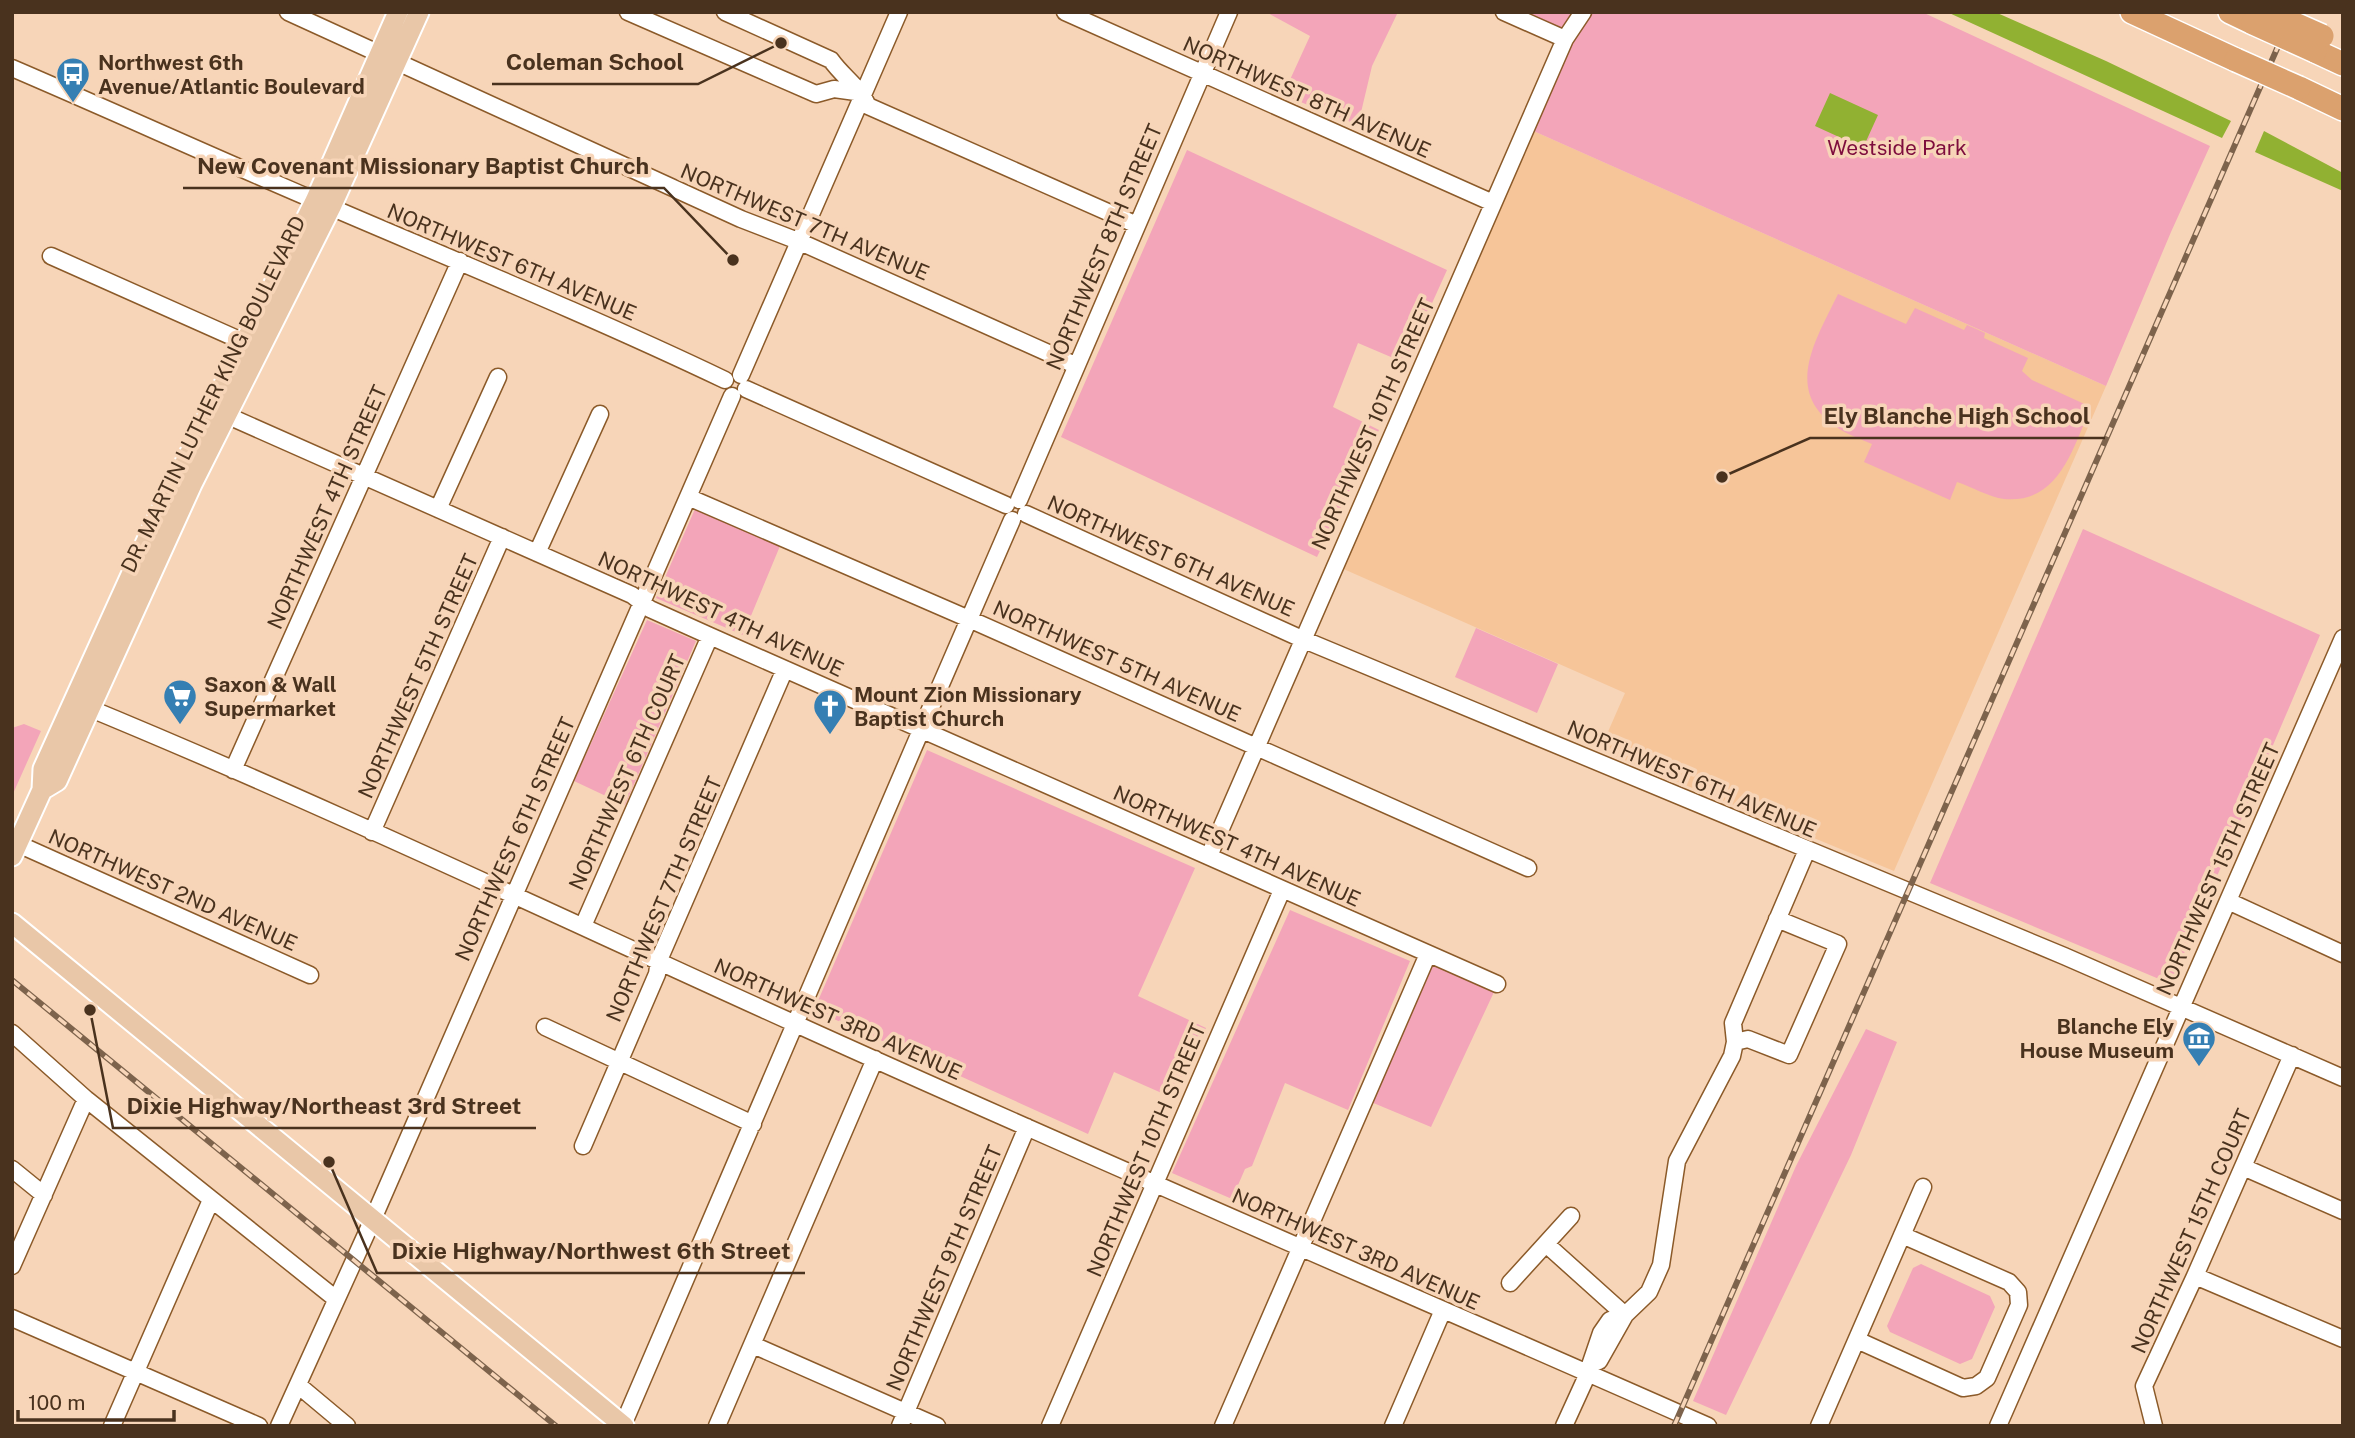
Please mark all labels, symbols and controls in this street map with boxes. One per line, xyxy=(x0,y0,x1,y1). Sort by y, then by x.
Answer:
street label: NORTHWEST 8TH AVENUE xyxy=(1179,31,1435,163)
callout: Coleman School xyxy=(492,40,698,84)
text: Coleman School xyxy=(506,48,684,75)
place label: Northwest 6th Avenue/Atlantic Boulevard xyxy=(98,50,365,99)
bus stop icon: Northwest 6th Avenue/Atlantic Boulevard xyxy=(54,55,92,104)
street label: NORTHWEST 8TH STREET xyxy=(1041,120,1167,374)
park label: Westside Park xyxy=(1827,135,1967,160)
callout: New Covenant Missionary Baptist Church xyxy=(183,144,664,188)
text: New Covenant Missionary Baptist Church xyxy=(197,152,649,179)
street label: NORTHWEST 7TH AVENUE xyxy=(677,158,933,286)
street label: NORTHWEST 6TH AVENUE xyxy=(384,198,640,326)
street label: DR. MARTIN LUTHER KING BOULEVARD xyxy=(115,212,311,576)
street label: NORTHWEST 10TH STREET xyxy=(1306,294,1440,554)
street label: NORTHWEST 4TH STREET xyxy=(262,381,392,633)
callout: Ely Blanche High School xyxy=(1810,394,2105,438)
text: Ely Blanche High School xyxy=(1824,402,2090,429)
street label: NORTHWEST 6TH AVENUE xyxy=(1043,490,1299,622)
street label: NORTHWEST 4TH AVENUE xyxy=(594,546,848,682)
street label: NORTHWEST 5TH STREET xyxy=(353,550,483,802)
street label: NORTHWEST 5TH AVENUE xyxy=(989,595,1245,727)
street label: NORTHWEST 6TH COURT xyxy=(564,650,690,894)
place label: Saxon & Wall Supermarket xyxy=(204,672,337,721)
supermarket icon: Saxon & Wall Supermarket xyxy=(161,677,199,726)
place label: Mount Zion Missionary Baptist Church xyxy=(854,682,1082,731)
church icon: Mount Zion Missionary Baptist Church xyxy=(811,687,849,736)
street label: NORTHWEST 6TH STREET xyxy=(450,713,580,965)
street label: NORTHWEST 6TH AVENUE xyxy=(1564,715,1820,843)
street label: NORTHWEST 15TH STREET xyxy=(2151,739,2285,999)
street label: NORTHWEST 7TH STREET xyxy=(601,773,727,1025)
street label: NORTHWEST 4TH AVENUE xyxy=(1109,780,1365,912)
street label: NORTHWEST 2ND AVENUE xyxy=(45,824,301,956)
street label: NORTHWEST 3RD AVENUE xyxy=(710,953,966,1085)
place label: Blanche Ely House Museum xyxy=(2020,1014,2174,1063)
museum icon: Blanche Ely House Museum xyxy=(2180,1019,2218,1068)
street label: NORTHWEST 10TH STREET xyxy=(1081,1020,1211,1280)
callout: Dixie Highway/Northeast 3rd Street xyxy=(113,1084,536,1128)
text: Dixie Highway/Northeast 3rd Street xyxy=(127,1092,521,1119)
street label: NORTHWEST 15TH COURT xyxy=(2126,1105,2256,1357)
street label: NORTHWEST 9TH STREET xyxy=(881,1141,1007,1395)
street label: NORTHWEST 3RD AVENUE xyxy=(1228,1183,1484,1315)
callout: Dixie Highway/Northwest 6th Street xyxy=(377,1229,805,1273)
text: Dixie Highway/Northwest 6th Street xyxy=(392,1237,791,1264)
scale bar xyxy=(18,1378,173,1422)
text: 100 m xyxy=(28,1390,85,1415)

